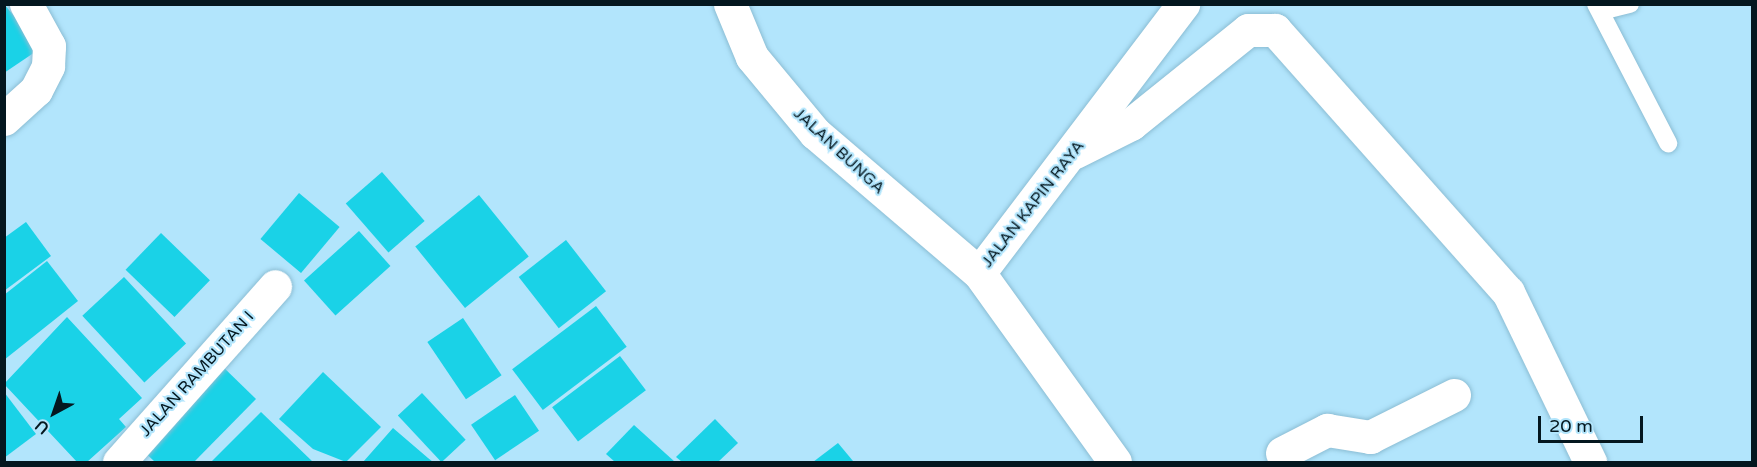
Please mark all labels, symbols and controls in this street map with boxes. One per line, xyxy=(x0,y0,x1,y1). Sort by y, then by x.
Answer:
street label: JALAN BUNGA xyxy=(790,104,888,198)
street label: JALAN KAPIN RAYA xyxy=(978,137,1088,271)
street label: JALAN RAMBUTAN I xyxy=(136,308,258,440)
north arrow xyxy=(24,383,84,443)
scale bar xyxy=(1541,404,1646,442)
text: U xyxy=(31,415,54,438)
text: 20 m xyxy=(1549,415,1593,437)

